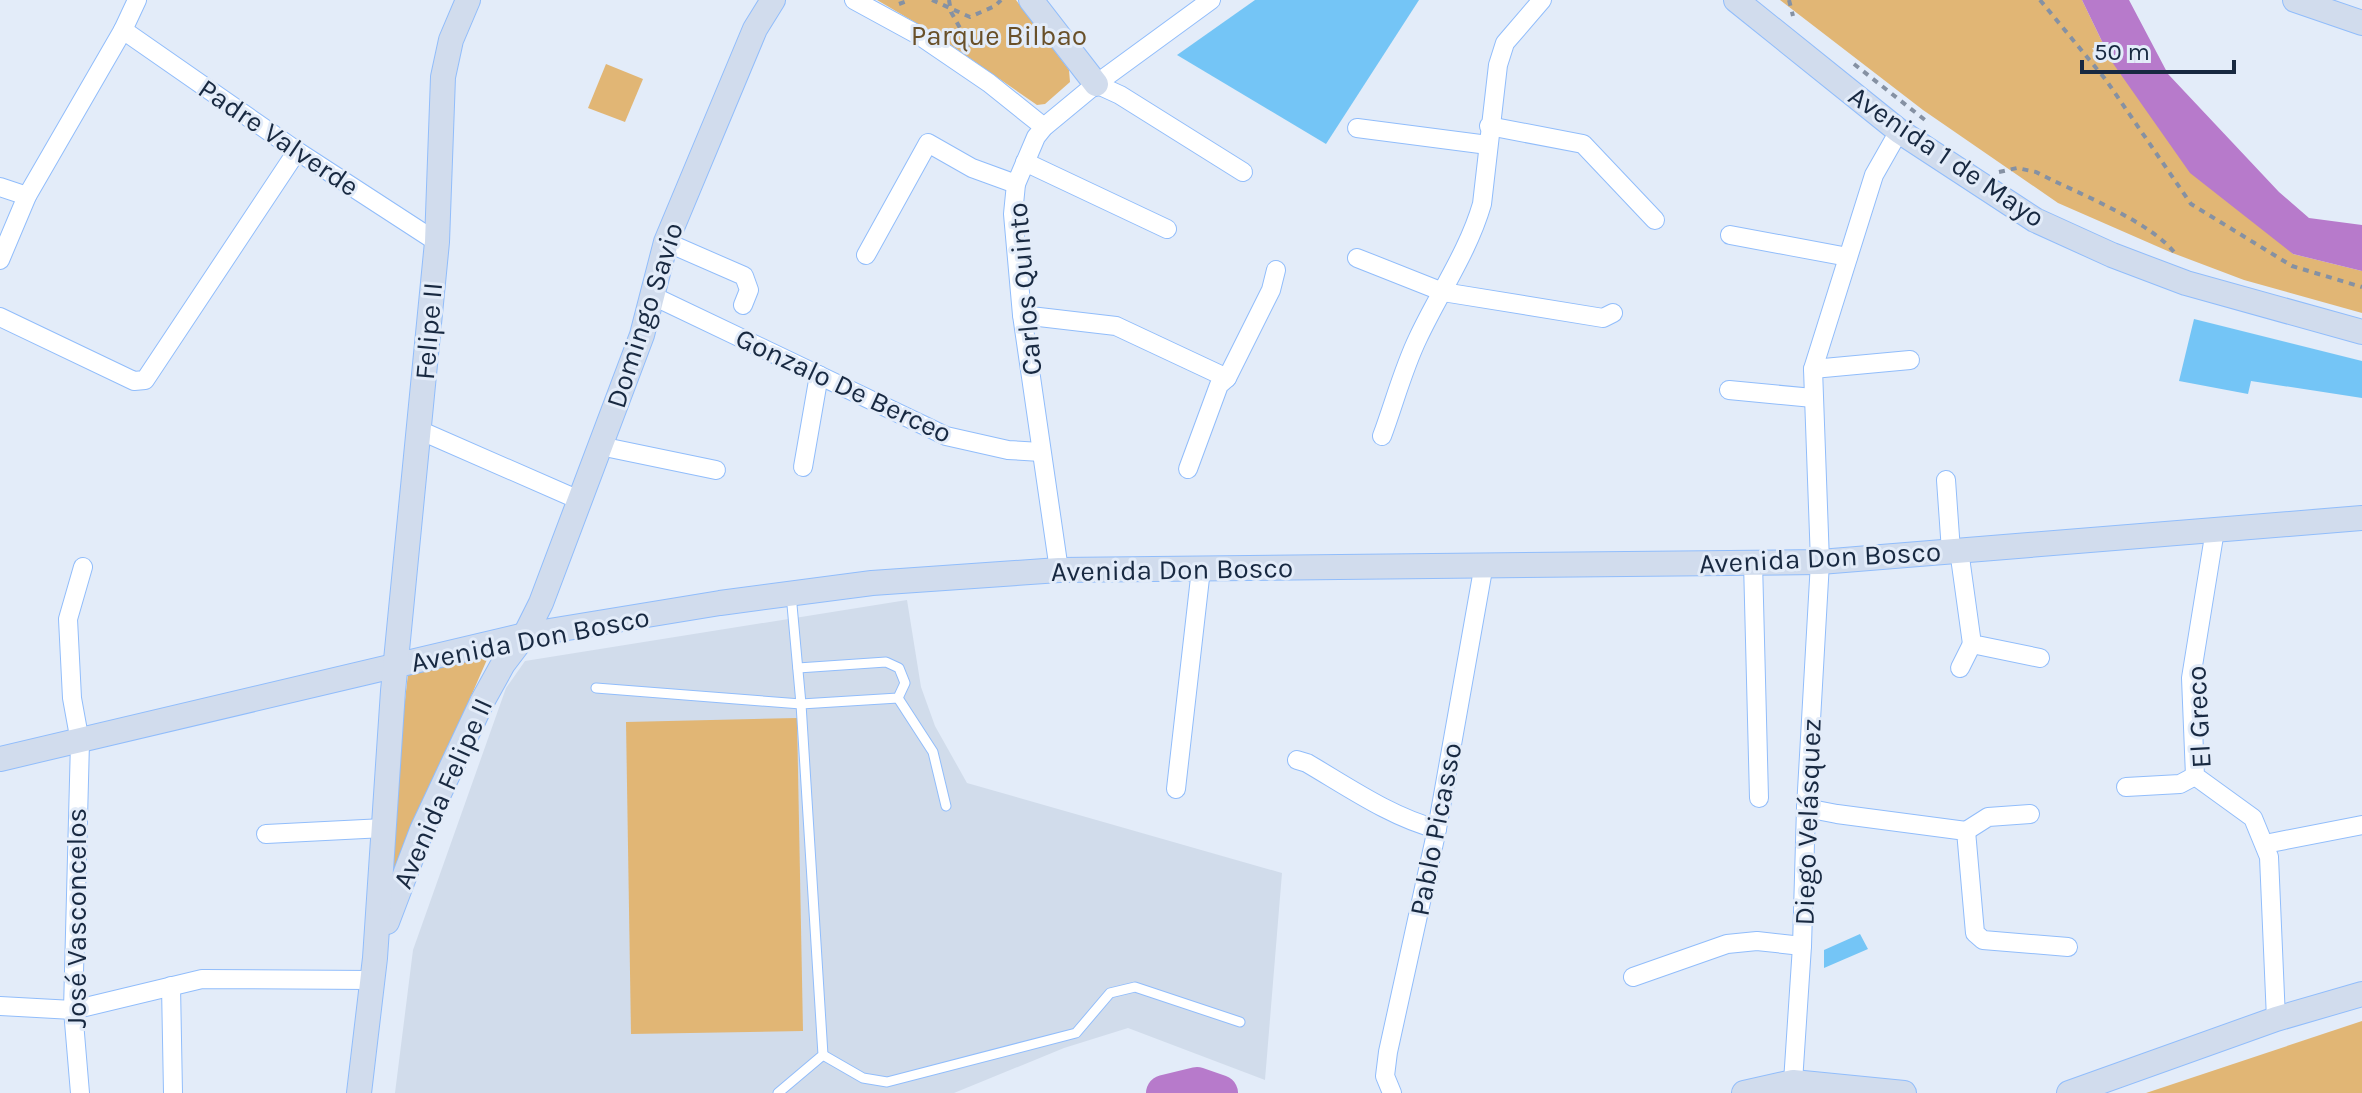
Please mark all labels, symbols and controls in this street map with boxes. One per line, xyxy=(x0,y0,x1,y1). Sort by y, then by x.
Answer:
park label: Parque Bilbao xyxy=(911,19,1087,52)
scale bar xyxy=(2082,24,2234,74)
text: 50 m xyxy=(2094,38,2150,66)
street label: Padre Valverde xyxy=(192,72,365,203)
street label: Avenida 1 de Mayo xyxy=(1843,79,2051,234)
street label: Carlos Quinto xyxy=(1001,201,1048,377)
street label: Domingo Savio xyxy=(599,218,690,412)
street label: Felipe II xyxy=(408,281,449,381)
street label: Gonzalo De Berceo xyxy=(731,321,957,450)
street label: Avenida Don Bosco xyxy=(1698,535,1942,580)
street label: Avenida Don Bosco xyxy=(1051,551,1293,588)
street label: Avenida Don Bosco xyxy=(408,600,652,679)
street label: El Greco xyxy=(2179,665,2218,769)
street label: Avenida Felipe II xyxy=(386,693,499,894)
street label: Diego Velásquez xyxy=(1787,718,1828,926)
street label: Pablo Picasso xyxy=(1403,740,1468,918)
street label: José Vasconcelos xyxy=(60,808,93,1028)

